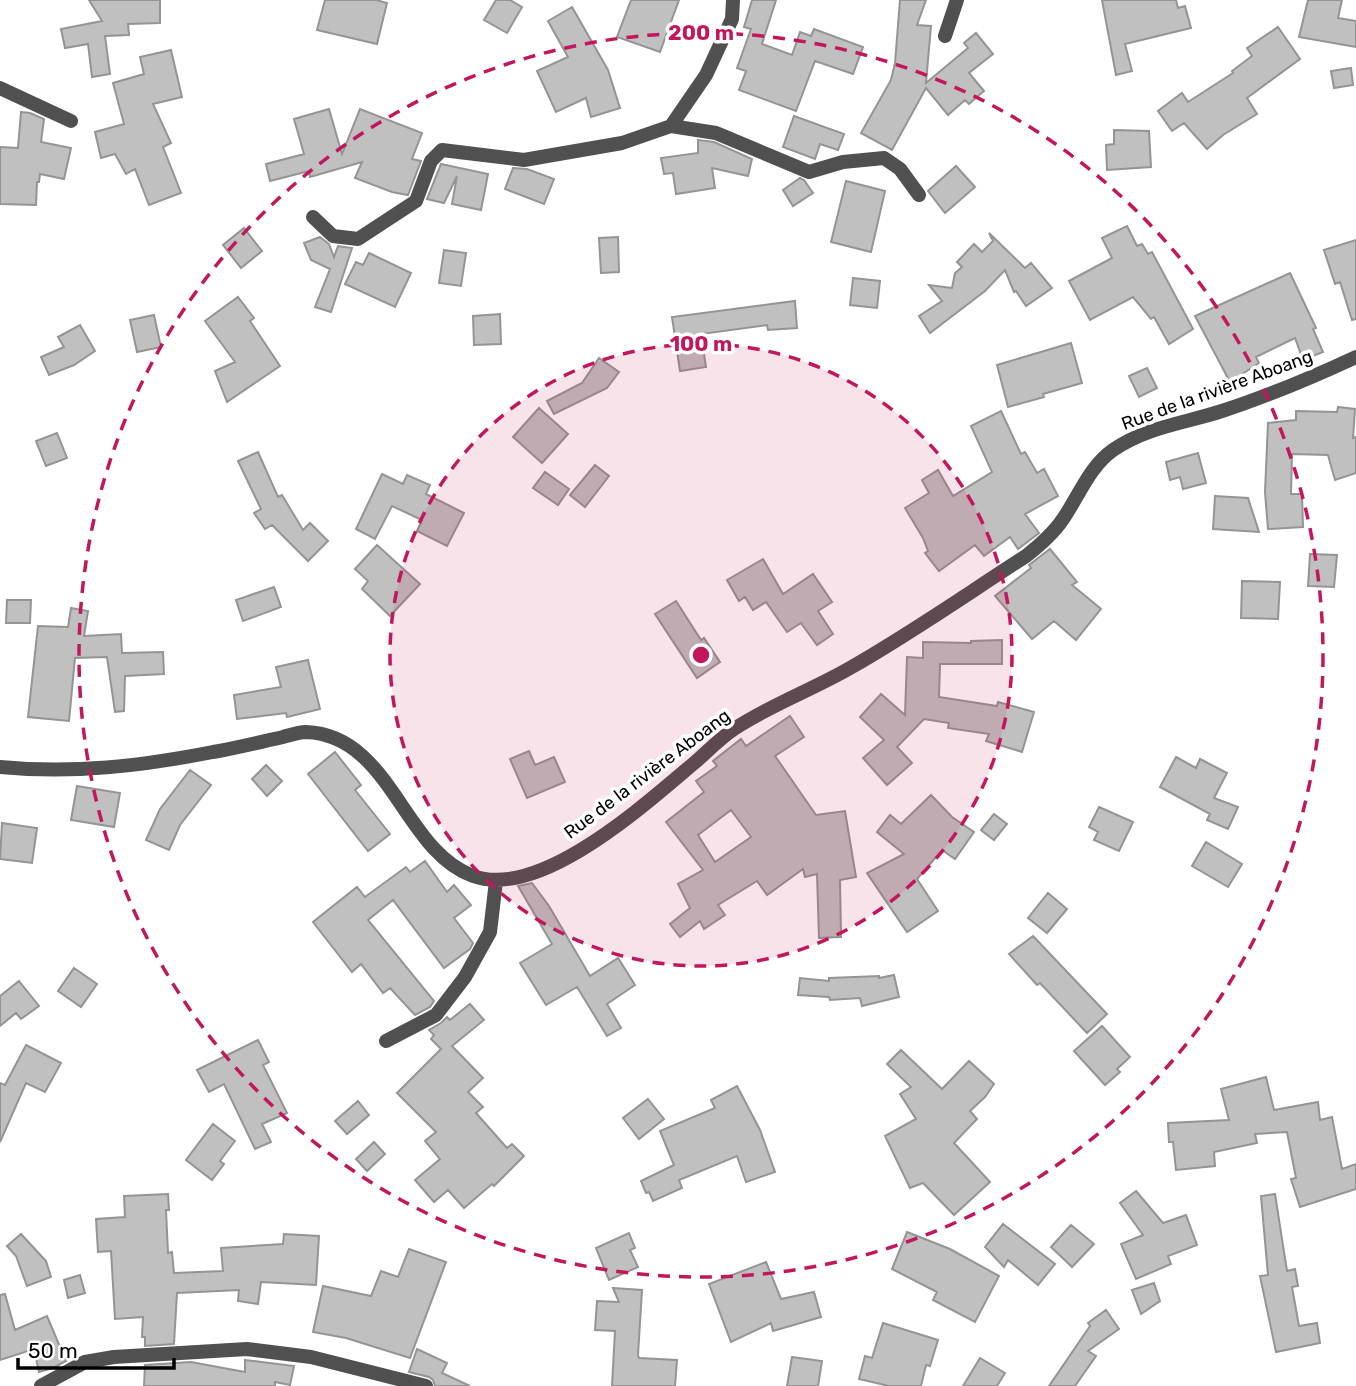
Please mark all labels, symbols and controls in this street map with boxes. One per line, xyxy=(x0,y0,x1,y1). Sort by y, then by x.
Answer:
text: 200 m xyxy=(668,20,734,45)
text: 100 m xyxy=(670,331,732,356)
street label: Rue de la rivière Aboang xyxy=(1118,345,1316,435)
centre of rings xyxy=(689,643,713,667)
street label: Rue de la rivière Aboang xyxy=(560,704,734,844)
scale bar xyxy=(18,1326,173,1370)
text: 50 m xyxy=(28,1338,78,1363)

